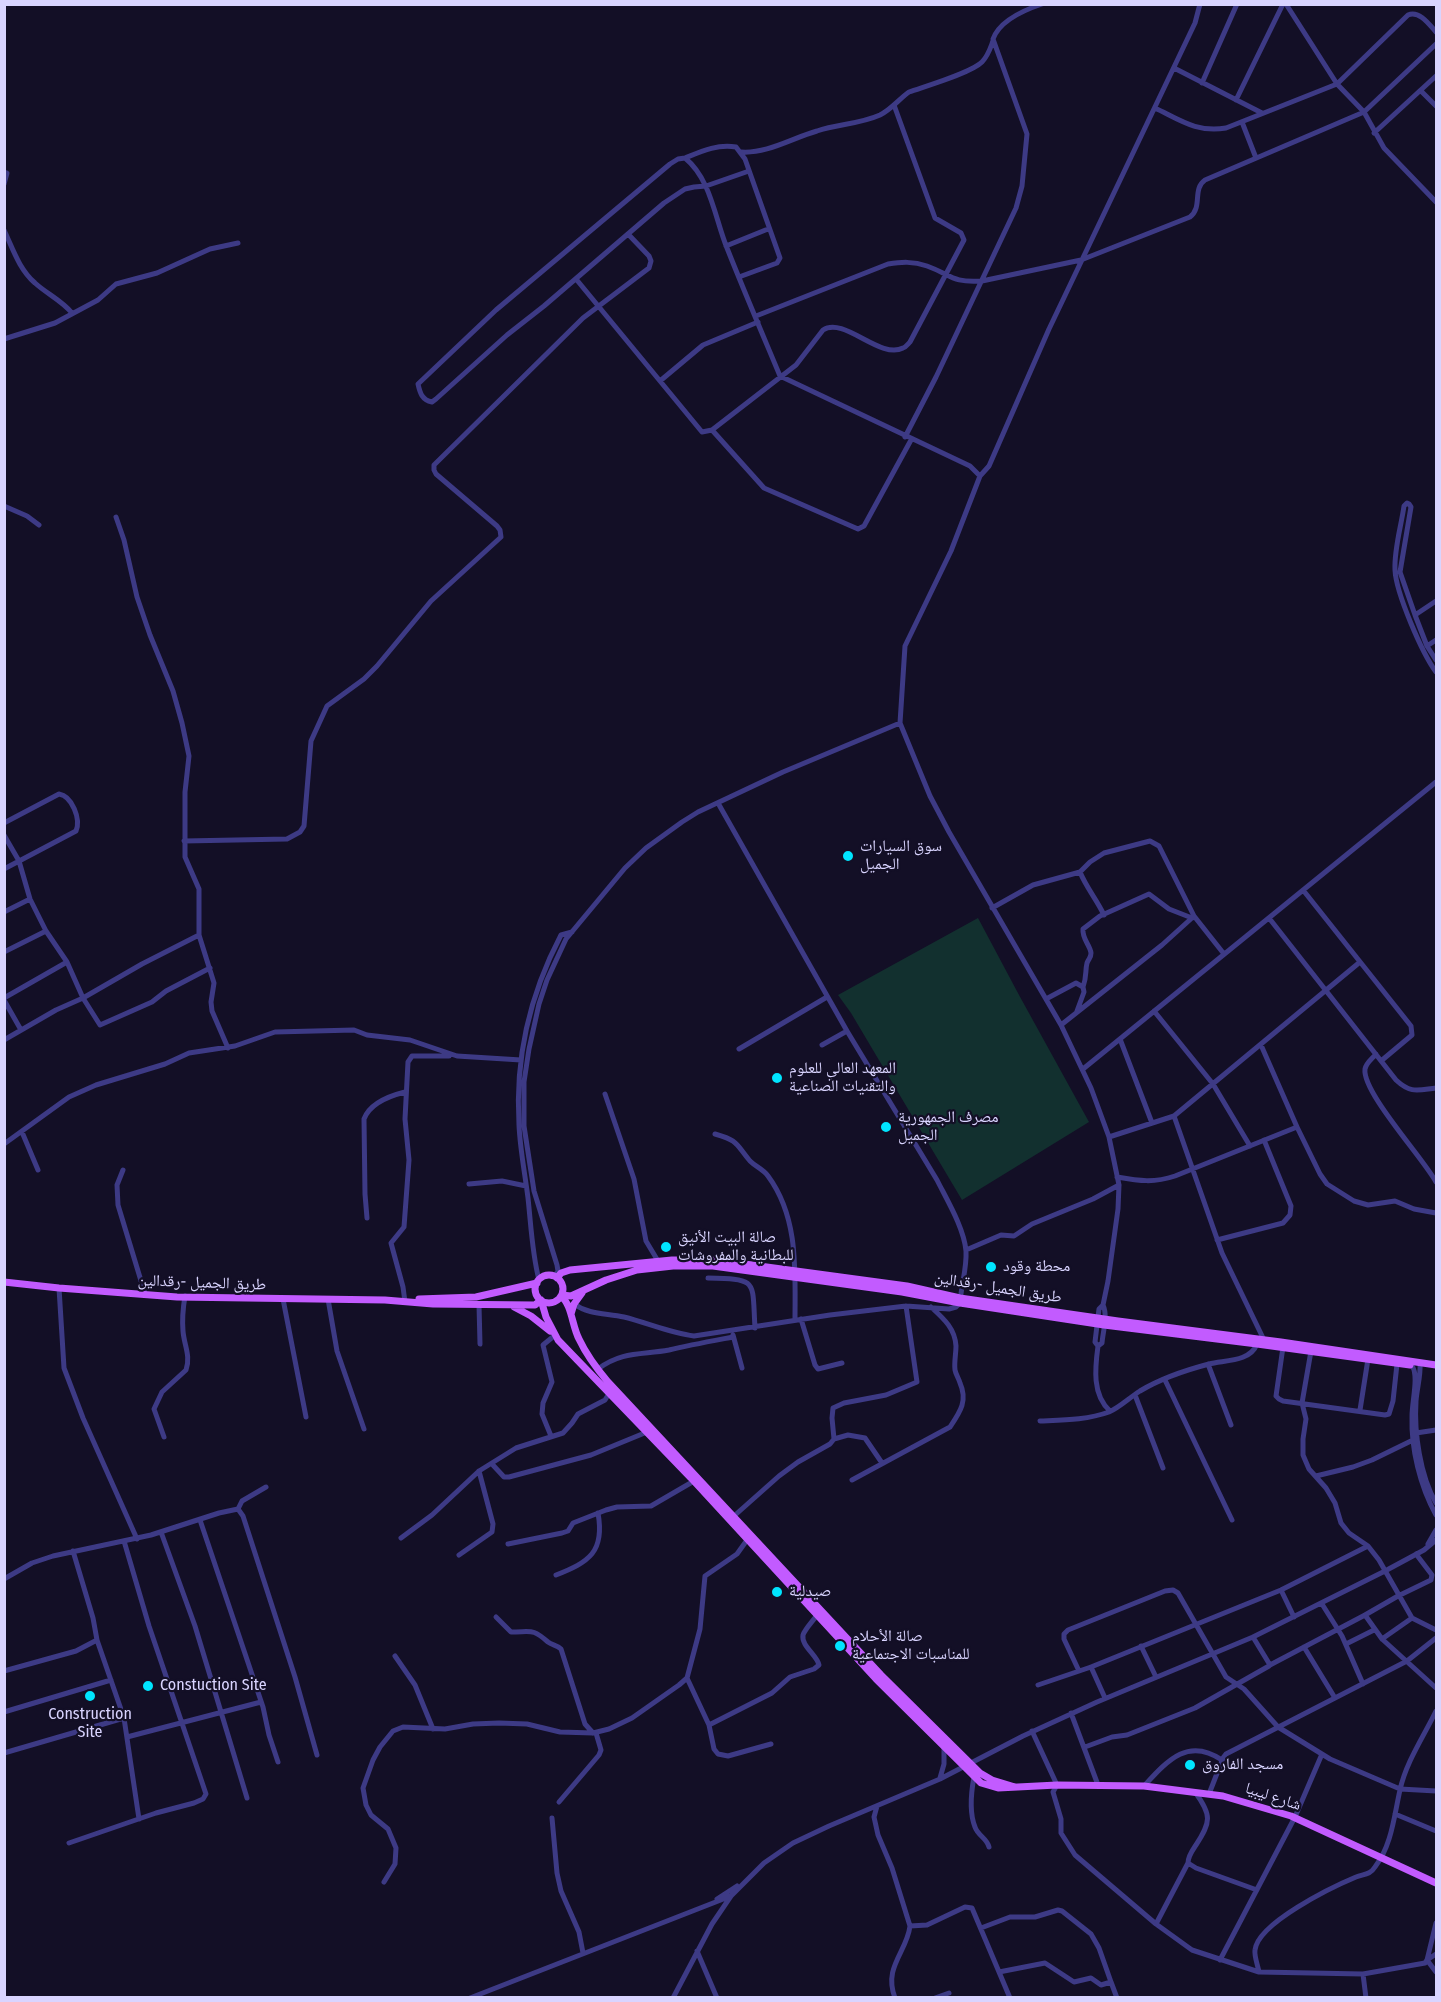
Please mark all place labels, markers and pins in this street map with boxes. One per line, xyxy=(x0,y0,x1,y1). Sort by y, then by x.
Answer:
place label: سوق السيارات الجميل xyxy=(860,837,942,875)
marker: سوق السيارات الجميل xyxy=(841,849,855,863)
place label: المعهد العالي للعلوم والتقنيات الصناعية xyxy=(789,1059,896,1097)
marker: المعهد العالي للعلوم والتقنيات الصناعية xyxy=(770,1071,784,1085)
place label: مصرف الجمهورية الجميل xyxy=(898,1108,998,1146)
marker: مصرف الجمهورية الجميل xyxy=(879,1120,893,1134)
place label: صالة البيت الأنيق للبطانية والمفروشات xyxy=(678,1228,794,1266)
marker: صالة البيت الأنيق للبطانية والمفروشات xyxy=(659,1240,673,1254)
place label: محطة وقود xyxy=(1003,1257,1070,1277)
marker: محطة وقود xyxy=(984,1260,998,1274)
place label: صيدلية xyxy=(789,1582,831,1602)
marker: صيدلية xyxy=(770,1585,784,1599)
place label: صالة الأحلام للمناسبات الاجتماعية xyxy=(852,1627,970,1665)
marker: صالة الأحلام للمناسبات الاجتماعية xyxy=(833,1639,847,1653)
place label: Constuction Site xyxy=(160,1676,267,1696)
marker: Constuction Site xyxy=(141,1679,155,1693)
marker: Construction Site xyxy=(83,1689,97,1703)
place label: Construction Site xyxy=(48,1705,132,1743)
place label: مسجد الفاروق xyxy=(1202,1755,1283,1775)
marker: مسجد الفاروق xyxy=(1183,1758,1197,1772)

